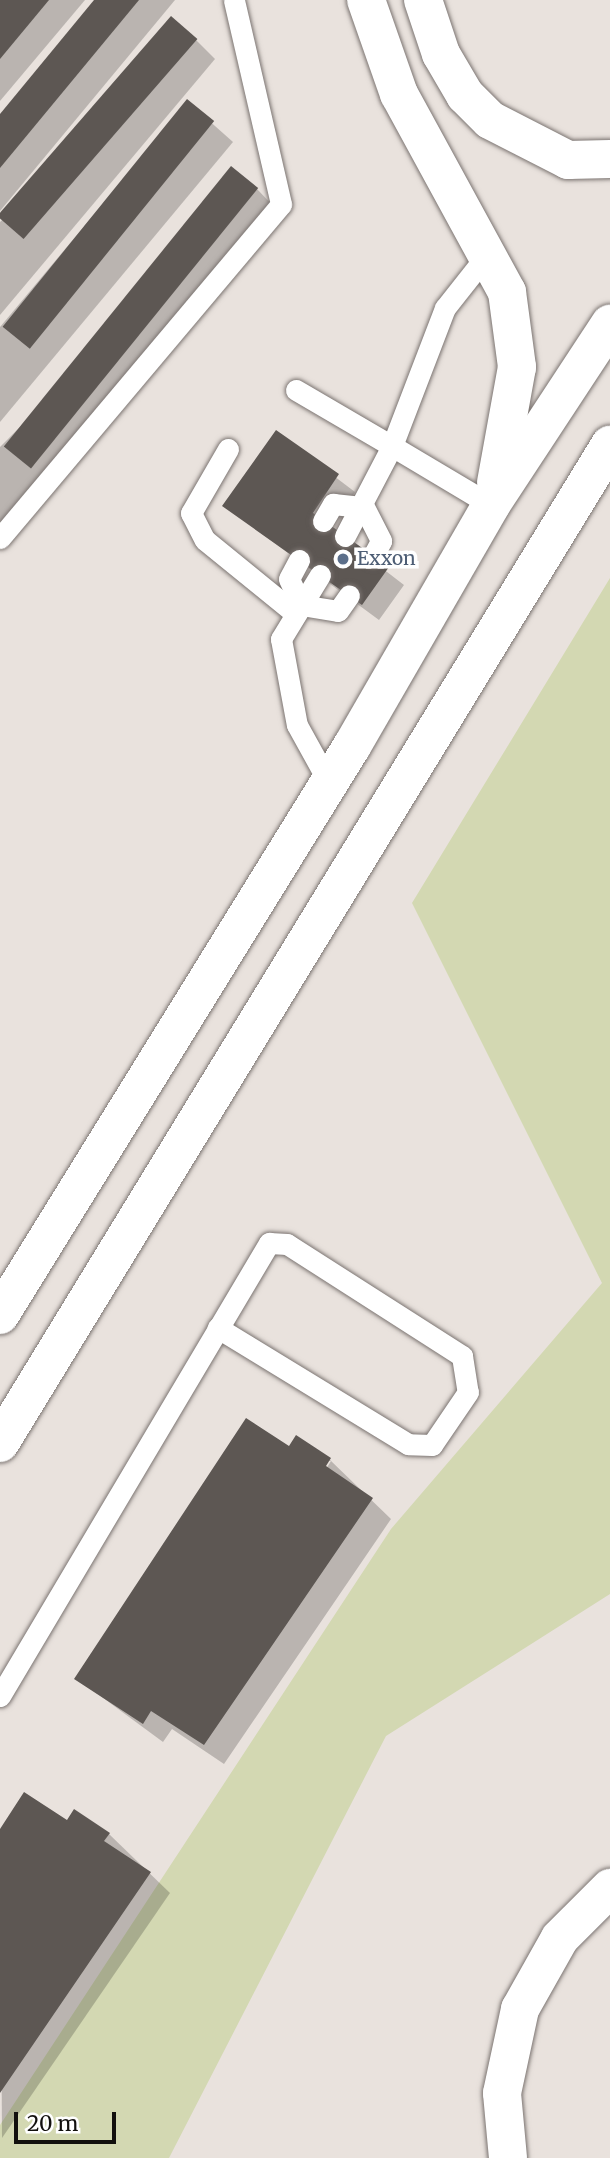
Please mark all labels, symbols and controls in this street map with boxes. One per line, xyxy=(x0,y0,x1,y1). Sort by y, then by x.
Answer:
place label: Exxon xyxy=(357,548,416,570)
marker: Exxon xyxy=(335,551,351,567)
scale bar xyxy=(18,2098,119,2142)
text: 20 m xyxy=(27,2110,78,2137)

